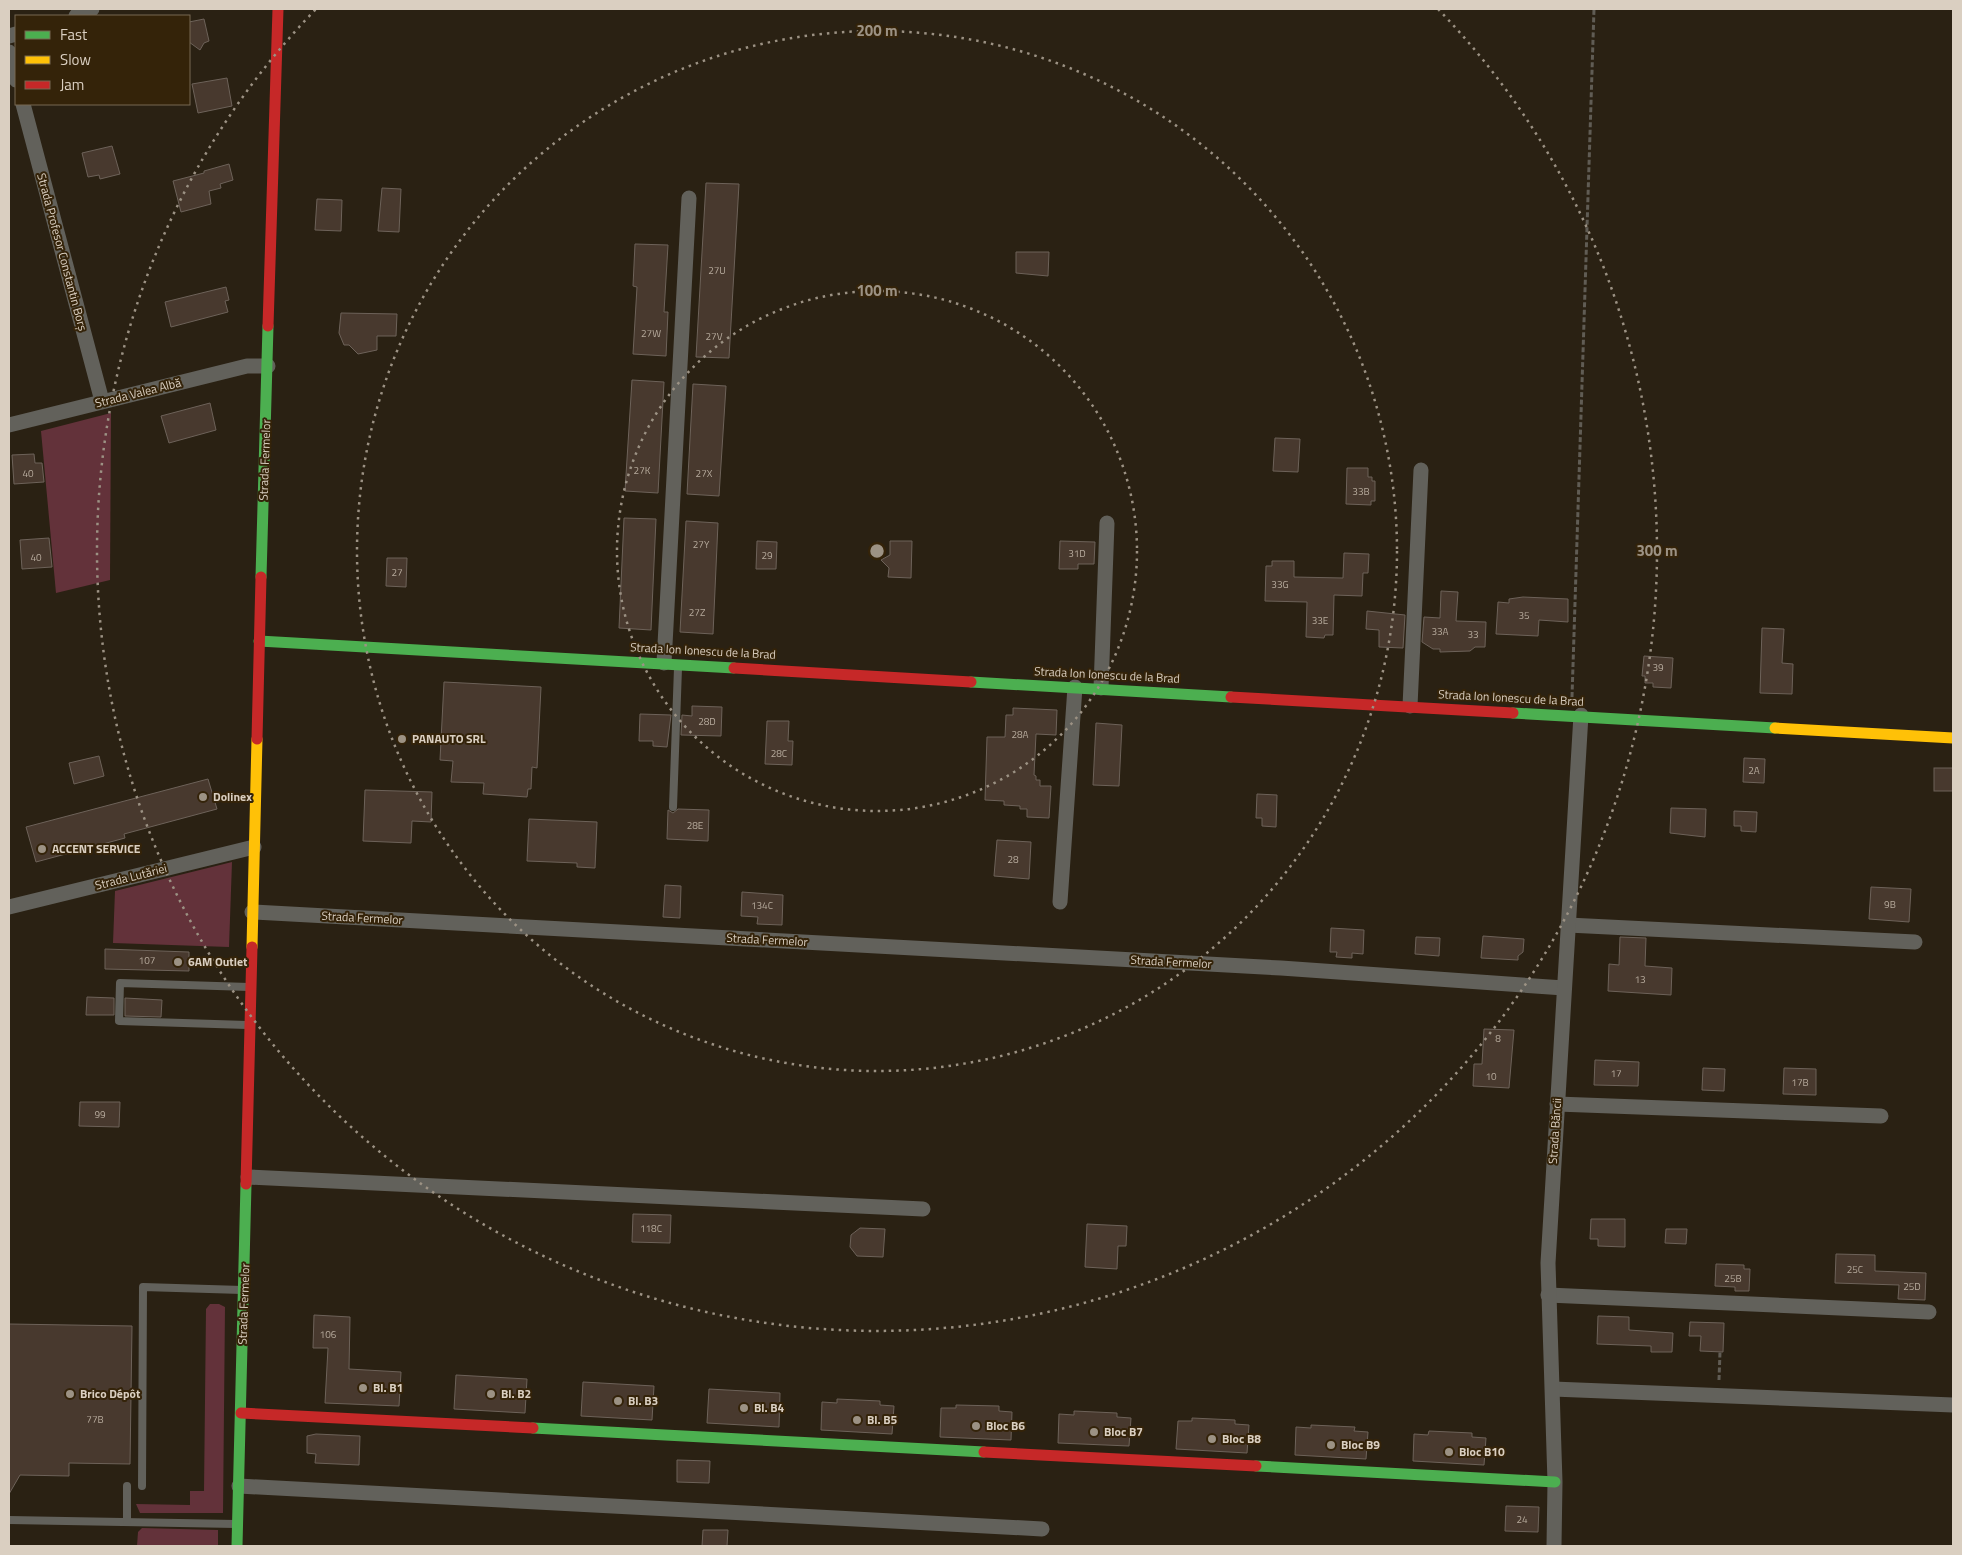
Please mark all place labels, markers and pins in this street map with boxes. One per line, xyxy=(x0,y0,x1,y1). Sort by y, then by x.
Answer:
centre of rings xyxy=(868,542,886,560)
place label: PANAUTO SRL xyxy=(412,729,486,748)
marker: PANAUTO SRL xyxy=(396,733,408,745)
place label: Dolinex xyxy=(213,787,252,806)
marker: Dolinex xyxy=(197,791,209,803)
place label: ACCENT SERVICE xyxy=(52,839,141,858)
marker: ACCENT SERVICE xyxy=(36,843,48,855)
place label: 6AM Outlet xyxy=(188,952,248,971)
marker: 6AM Outlet xyxy=(172,956,184,968)
place label: Bl. B1 xyxy=(373,1378,403,1397)
marker: Bl. B1 xyxy=(357,1382,369,1394)
place label: Brico Dépôt xyxy=(80,1384,141,1403)
place label: Bl. B2 xyxy=(501,1384,531,1403)
marker: Brico Dépôt xyxy=(64,1388,76,1400)
marker: Bl. B2 xyxy=(485,1388,497,1400)
place label: Bl. B3 xyxy=(628,1391,658,1410)
marker: Bl. B3 xyxy=(612,1395,624,1407)
place label: Bl. B4 xyxy=(754,1398,785,1417)
marker: Bl. B4 xyxy=(738,1402,750,1414)
place label: Bl. B5 xyxy=(867,1410,898,1429)
marker: Bl. B5 xyxy=(851,1414,863,1426)
place label: Bloc B6 xyxy=(986,1416,1025,1435)
marker: Bloc B6 xyxy=(970,1420,982,1432)
place label: Bloc B7 xyxy=(1104,1422,1143,1441)
marker: Bloc B7 xyxy=(1088,1426,1100,1438)
place label: Bloc B8 xyxy=(1222,1429,1261,1448)
marker: Bloc B8 xyxy=(1206,1433,1218,1445)
place label: Bloc B9 xyxy=(1341,1435,1380,1454)
marker: Bloc B9 xyxy=(1325,1439,1337,1451)
place label: Bloc B10 xyxy=(1459,1442,1505,1461)
marker: Bloc B10 xyxy=(1443,1446,1455,1458)

